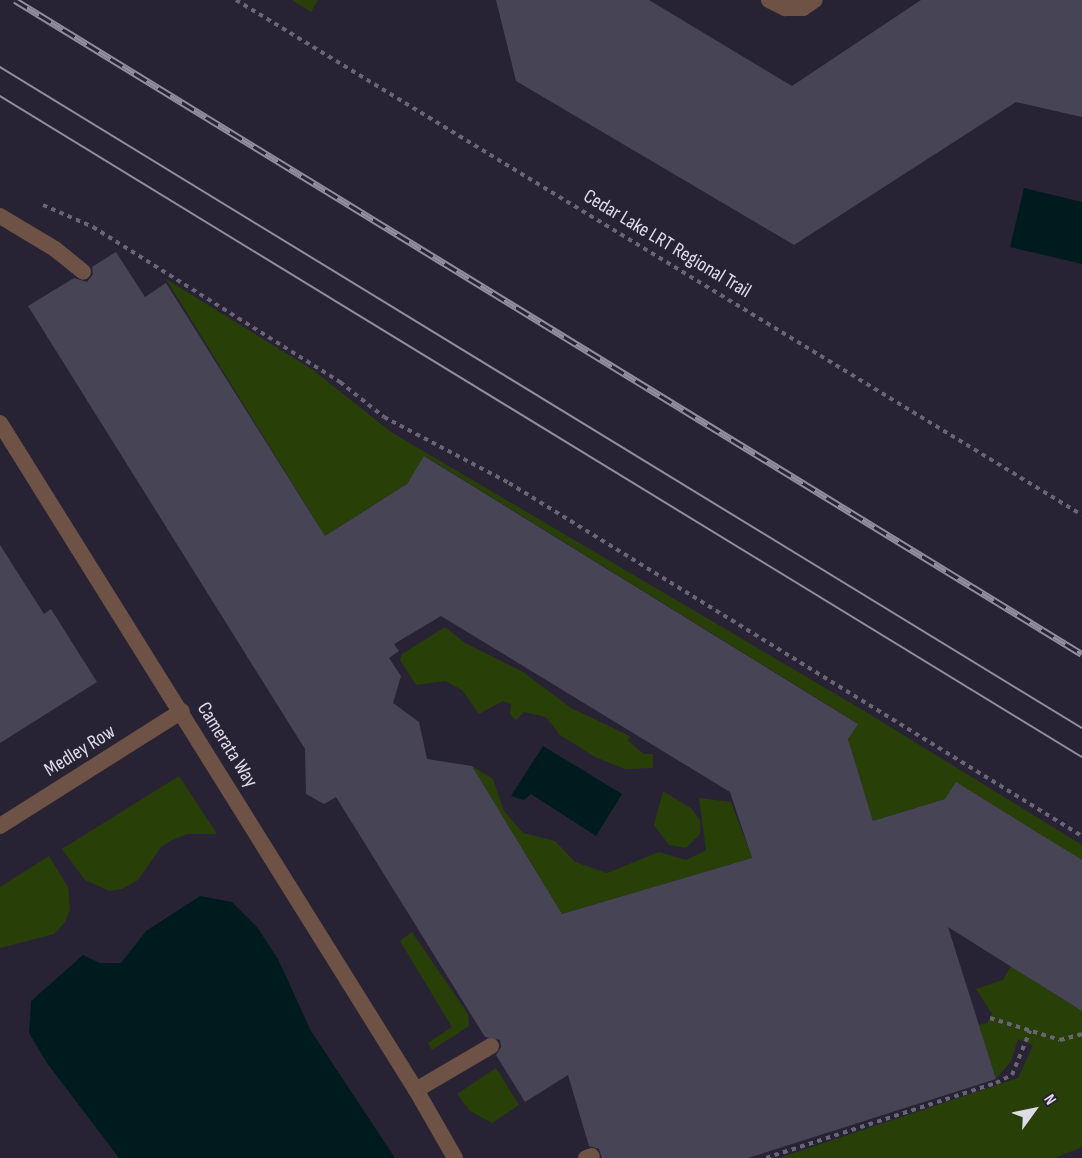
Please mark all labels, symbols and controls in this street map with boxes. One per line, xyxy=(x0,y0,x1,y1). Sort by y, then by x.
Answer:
street label: Cedar Lake LRT Regional Trail xyxy=(579,184,755,304)
street label: Camerata Way xyxy=(191,698,263,792)
street label: Medley Row xyxy=(40,720,120,782)
north arrow xyxy=(1004,1080,1064,1140)
text: N xyxy=(1039,1091,1060,1109)

